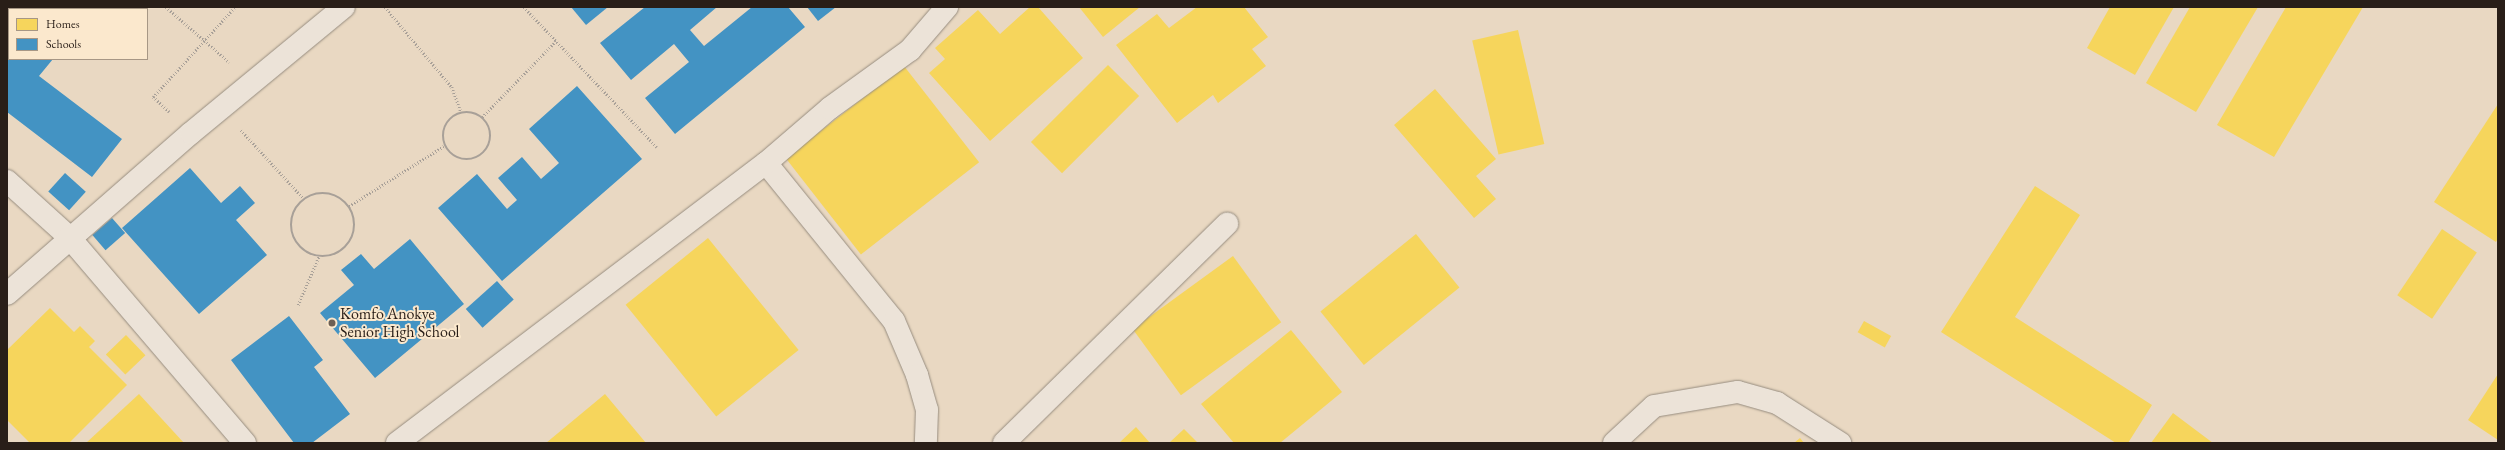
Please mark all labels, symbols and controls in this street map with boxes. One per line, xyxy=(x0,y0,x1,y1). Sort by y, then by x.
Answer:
legend xyxy=(8,8,148,60)
text: Homes xyxy=(46,16,80,32)
text: Schools xyxy=(46,36,81,52)
place label: Komfo Anokye Senior High School xyxy=(340,304,459,342)
marker: Komfo Anokye Senior High School xyxy=(327,318,337,328)

